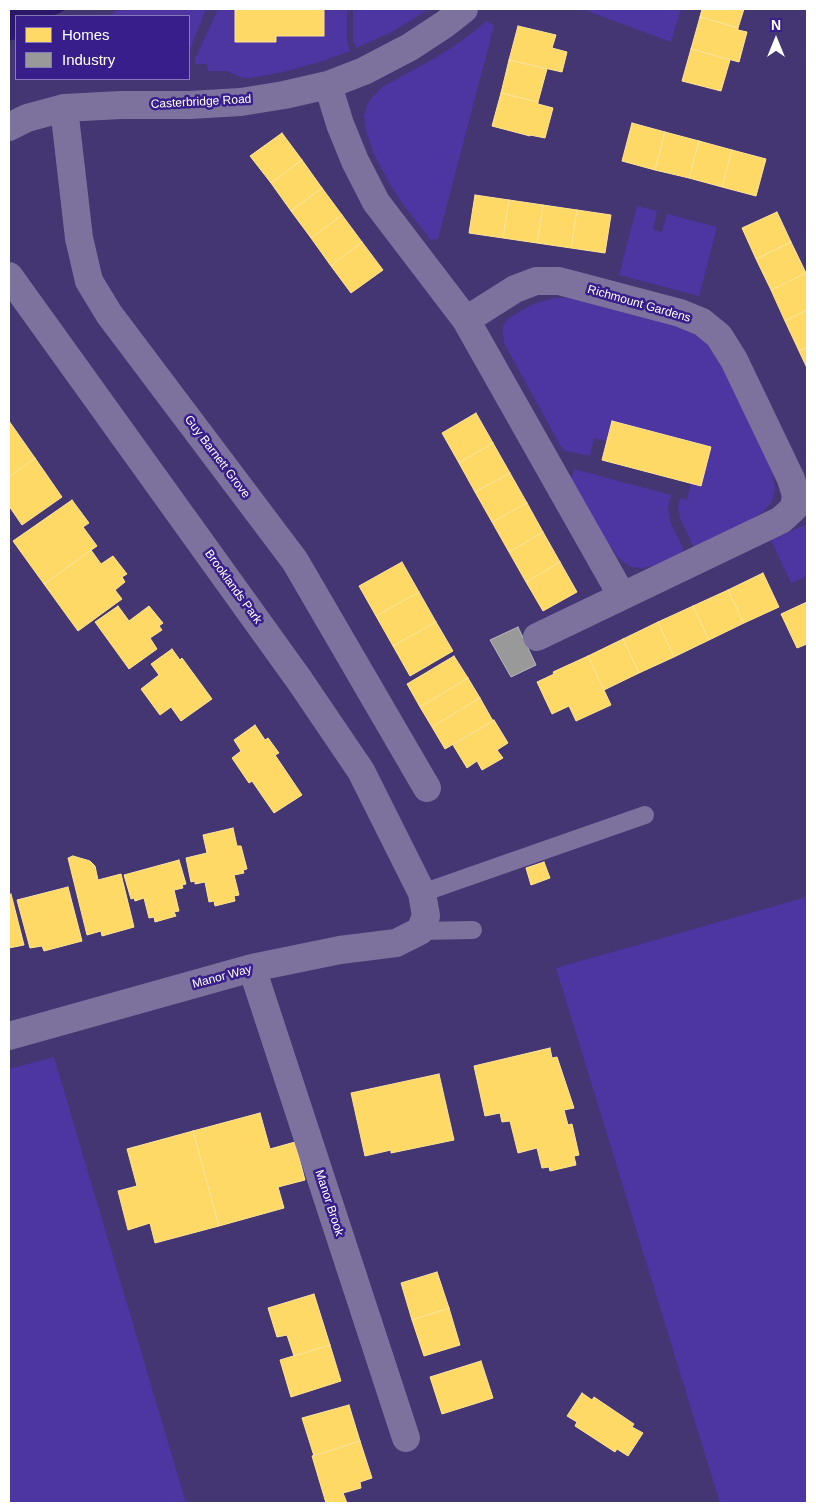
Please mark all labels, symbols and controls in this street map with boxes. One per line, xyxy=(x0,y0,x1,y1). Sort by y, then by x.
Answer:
legend xyxy=(15,15,190,80)
north arrow xyxy=(751,15,801,65)
text: N xyxy=(771,17,781,33)
text: Homes xyxy=(62,26,110,43)
text: Industry xyxy=(62,51,115,68)
street label: Casterbridge Road xyxy=(150,92,252,112)
street label: Richmount Gardens xyxy=(586,282,692,326)
street label: Guy Barnett Grove xyxy=(181,413,253,501)
street label: Brooklands Park xyxy=(201,547,265,627)
street label: Manor Way xyxy=(191,962,253,992)
street label: Manor Brook xyxy=(312,1168,346,1238)

